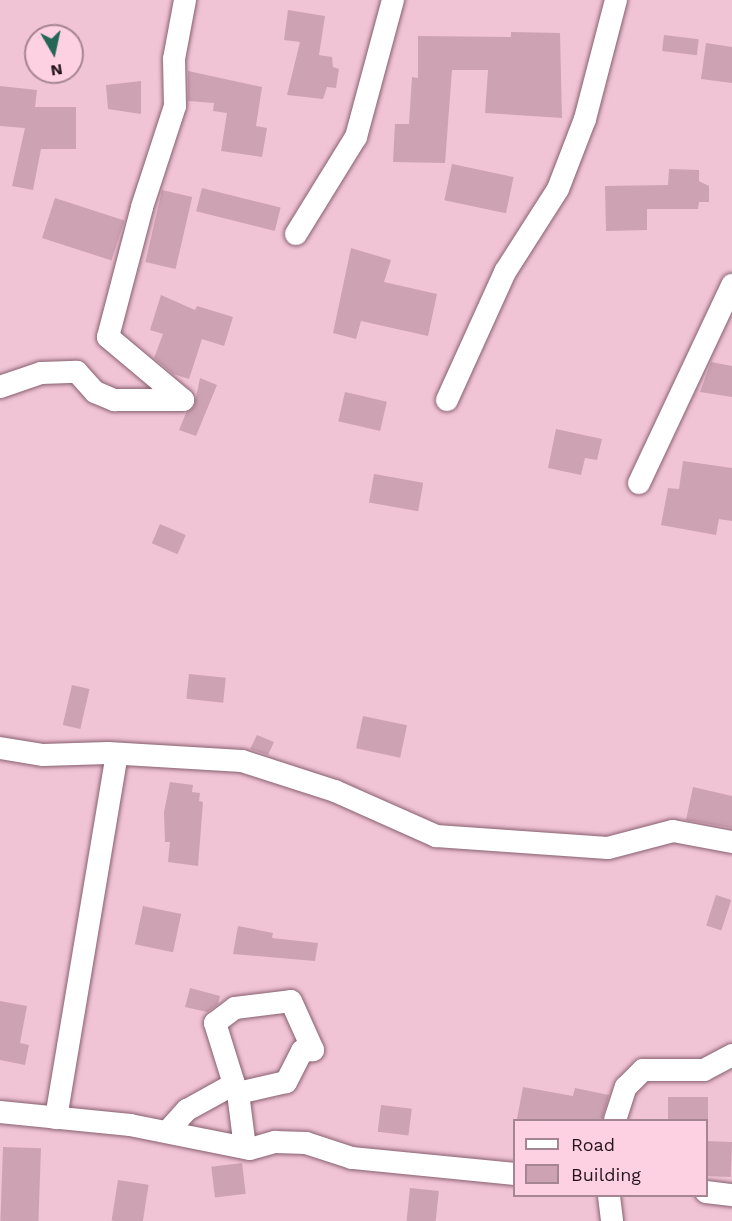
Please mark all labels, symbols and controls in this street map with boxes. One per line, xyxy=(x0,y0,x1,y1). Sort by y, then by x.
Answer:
north arrow xyxy=(24,24,84,84)
text: N xyxy=(49,60,64,81)
legend xyxy=(513,1119,708,1197)
text: Road xyxy=(571,1134,615,1155)
text: Building xyxy=(571,1164,641,1185)

